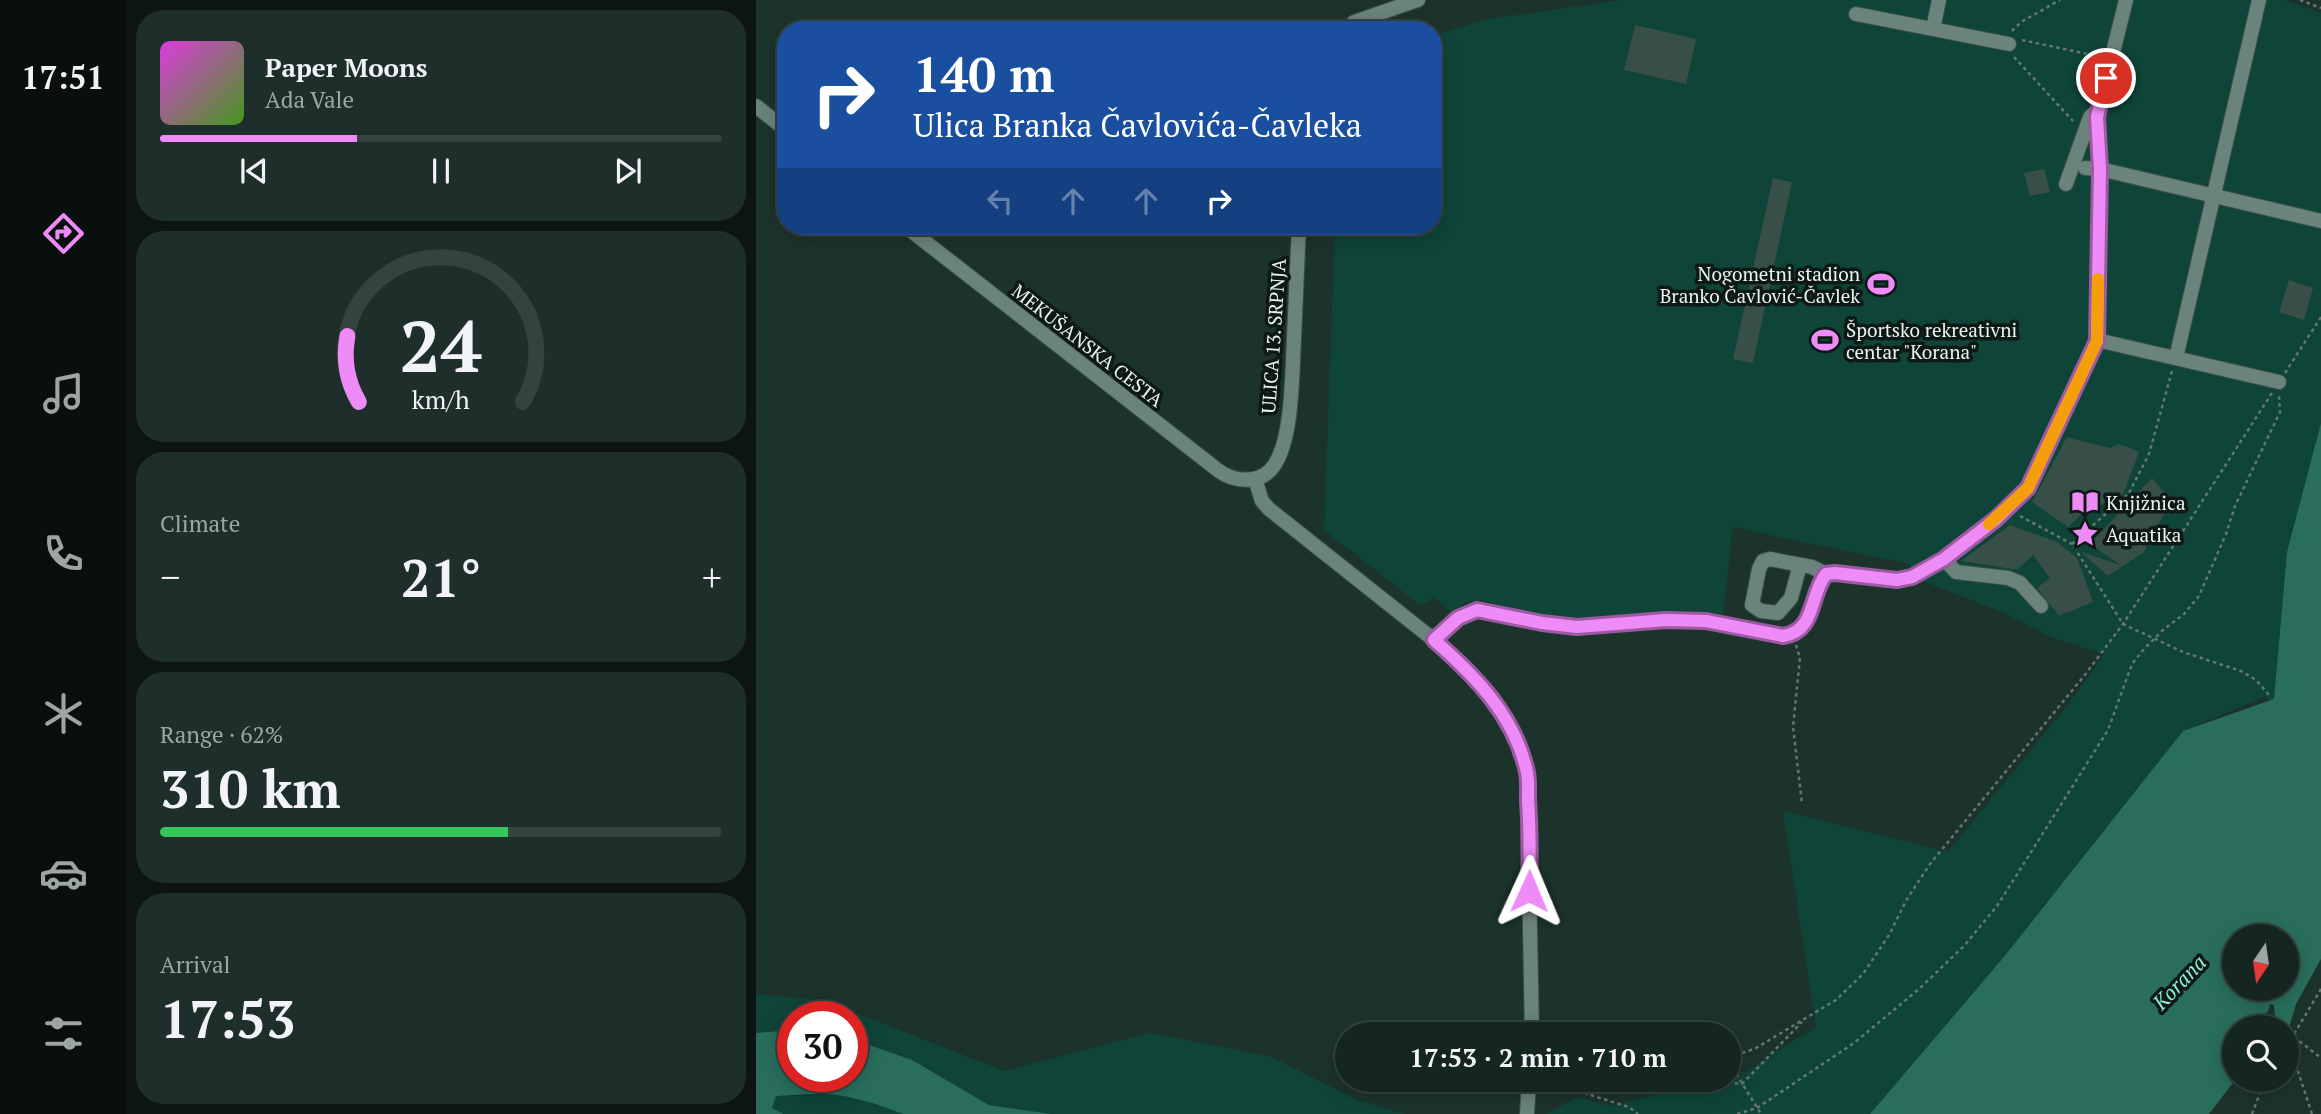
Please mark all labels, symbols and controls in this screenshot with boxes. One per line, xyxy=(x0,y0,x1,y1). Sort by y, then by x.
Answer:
text: 140 m xyxy=(913,41,1055,106)
pin xyxy=(2076,48,2136,108)
icon: right xyxy=(798,49,889,140)
text: Paper Moons xyxy=(265,50,428,84)
text: 17:51 xyxy=(21,56,105,98)
icon: arrive xyxy=(2087,59,2125,97)
text: Ada Vale xyxy=(265,84,354,115)
text: Ulica Branka Čavlovića-Čavleka xyxy=(913,104,1362,146)
icon: previous xyxy=(235,152,273,190)
icon: pause xyxy=(422,152,460,190)
icon: next xyxy=(609,152,647,190)
icon: left xyxy=(981,182,1019,220)
icon: ahead xyxy=(1054,182,1092,220)
icon: ahead xyxy=(1127,182,1165,220)
icon: right xyxy=(1200,182,1238,220)
icon: directions xyxy=(39,209,88,258)
street label: ULICA 13. SRPNJA xyxy=(1255,258,1291,414)
place label: Nogometni stadion Branko Čavlović-Čavlek xyxy=(1660,261,1860,308)
sports icon: Nogometni stadion Branko Čavlović-Čavlek xyxy=(1866,269,1896,299)
street label: MEKUŠANSKA CESTA xyxy=(1007,278,1169,412)
text: 24 xyxy=(400,297,482,394)
place label: Športsko rekreativni centar "Korana" xyxy=(1846,317,2017,364)
sports icon: Športsko rekreativni centar "Korana" xyxy=(1810,325,1840,355)
icon: music xyxy=(39,369,88,418)
text: km/h xyxy=(412,383,470,416)
library icon: Knjižnica xyxy=(2070,487,2100,517)
place label: Knjižnica xyxy=(2106,490,2186,515)
text: Climate xyxy=(160,508,240,539)
place icon: Aquatika xyxy=(2070,519,2100,549)
place label: Aquatika xyxy=(2106,522,2182,547)
icon: phone xyxy=(39,529,88,578)
text: 21° xyxy=(401,543,481,612)
text: − xyxy=(160,552,180,602)
text: + xyxy=(702,552,722,602)
icon: climate xyxy=(39,689,88,738)
text: Range · 62% xyxy=(160,719,283,750)
text: 310 km xyxy=(160,754,341,823)
icon: car xyxy=(39,849,88,898)
position arrow xyxy=(1492,854,1566,928)
north arrow xyxy=(2222,924,2300,1001)
map controls xyxy=(2222,924,2299,1092)
text: Arrival xyxy=(160,949,231,980)
water label: Korana xyxy=(2145,949,2212,1016)
text: 17:53 xyxy=(160,984,295,1053)
speed limit sign: 30 xyxy=(777,1001,868,1092)
icon: filters xyxy=(39,1009,88,1058)
button: search xyxy=(2222,1015,2299,1092)
text: 17:53 · 2 min · 710 m xyxy=(1409,1040,1667,1074)

